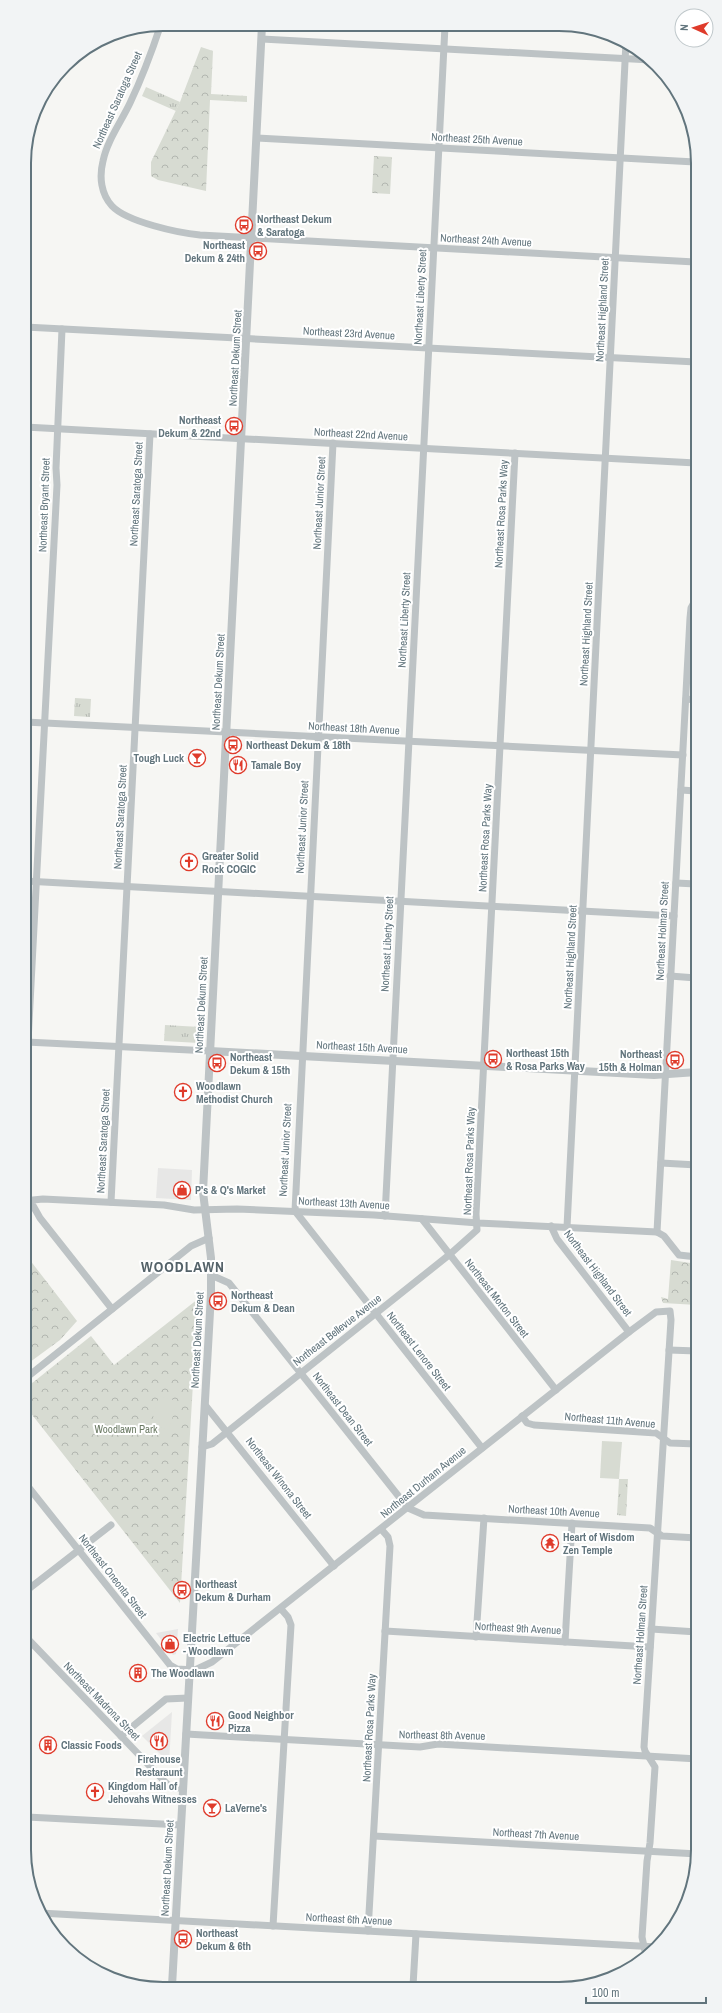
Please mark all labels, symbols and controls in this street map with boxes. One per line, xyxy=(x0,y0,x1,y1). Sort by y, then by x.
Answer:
north arrow xyxy=(674,8,714,48)
text: N xyxy=(677,24,691,31)
street label: Northeast Saratoga Street xyxy=(89,49,145,151)
street label: Northeast 25th Avenue xyxy=(431,130,523,148)
place label: Northeast Dekum & Saratoga xyxy=(257,212,332,239)
bus stop icon: Northeast Dekum & Saratoga xyxy=(234,215,254,235)
street label: Northeast 24th Avenue xyxy=(440,231,532,249)
place label: Northeast Dekum & 24th xyxy=(185,238,245,265)
bus stop icon: Northeast Dekum & 24th xyxy=(248,241,268,261)
street label: Northeast Liberty Street xyxy=(411,248,430,345)
street label: Northeast Highland Street xyxy=(592,257,612,362)
street label: Northeast Dekum Street xyxy=(225,309,245,407)
street label: Northeast 23rd Avenue xyxy=(303,324,395,342)
place label: Northeast Dekum & 22nd xyxy=(158,413,221,440)
bus stop icon: Northeast Dekum & 22nd xyxy=(224,416,244,436)
street label: Northeast 22nd Avenue xyxy=(314,425,408,443)
street label: Northeast Saratoga Street xyxy=(126,441,146,547)
street label: Northeast Junior Street xyxy=(310,456,328,550)
street label: Northeast Bryant Street xyxy=(35,457,53,552)
street label: Northeast Rosa Parks Way xyxy=(491,459,511,569)
street label: Northeast Liberty Street xyxy=(395,571,414,668)
street label: Northeast Highland Street xyxy=(576,581,596,686)
street label: Northeast Dekum Street xyxy=(208,633,228,731)
street label: Northeast 18th Avenue xyxy=(308,719,400,737)
bus stop icon: Northeast Dekum & 18th xyxy=(223,735,243,755)
place label: Northeast Dekum & 18th xyxy=(246,738,351,752)
bar icon: Tough Luck xyxy=(187,748,207,768)
place label: Tough Luck xyxy=(134,751,185,765)
restaurant icon: Tamale Boy xyxy=(228,755,248,775)
place label: Tamale Boy xyxy=(251,758,301,772)
street label: Northeast Saratoga Street xyxy=(110,764,130,870)
street label: Northeast Junior Street xyxy=(293,780,311,874)
street label: Northeast Rosa Parks Way xyxy=(475,783,495,893)
place label: Greater Solid Rock COGIC xyxy=(202,849,259,876)
church icon: Greater Solid Rock COGIC xyxy=(179,852,199,872)
street label: Northeast Holman Street xyxy=(652,881,672,981)
street label: Northeast Liberty Street xyxy=(378,895,397,992)
street label: Northeast Highland Street xyxy=(560,904,580,1009)
street label: Northeast Dekum Street xyxy=(191,956,211,1054)
street label: Northeast 15th Avenue xyxy=(316,1038,408,1056)
place label: Northeast 15th & Rosa Parks Way xyxy=(506,1046,585,1073)
place label: Northeast 15th & Holman xyxy=(599,1047,662,1074)
bus stop icon: Northeast 15th & Rosa Parks Way xyxy=(483,1049,503,1069)
place label: Northeast Dekum & 15th xyxy=(230,1050,290,1077)
bus stop icon: Northeast 15th & Holman xyxy=(665,1050,685,1070)
bus stop icon: Northeast Dekum & 15th xyxy=(207,1053,227,1073)
place label: Woodlawn Methodist Church xyxy=(196,1079,273,1106)
church icon: Woodlawn Methodist Church xyxy=(173,1082,193,1102)
street label: Northeast Saratoga Street xyxy=(93,1088,113,1194)
street label: Northeast Junior Street xyxy=(276,1103,294,1197)
street label: Northeast Rosa Parks Way xyxy=(460,1106,478,1215)
shop icon: P's & Q's Market xyxy=(172,1180,192,1200)
place label: P's & Q's Market xyxy=(195,1183,265,1197)
street label: Northeast 13th Avenue xyxy=(298,1194,390,1212)
street label: Northeast Highland Street xyxy=(561,1227,635,1319)
district label: WOODLAWN xyxy=(141,1256,225,1277)
street label: Northeast Morton Street xyxy=(462,1256,532,1341)
place label: Northeast Dekum & Dean xyxy=(231,1288,295,1315)
street label: Northeast Dekum Street xyxy=(187,1291,207,1389)
bus stop icon: Northeast Dekum & Dean xyxy=(208,1291,228,1311)
street label: Northeast Bellevue Avenue xyxy=(290,1291,384,1369)
street label: Northeast Lenore Street xyxy=(384,1309,454,1394)
street label: Northeast Dean Street xyxy=(310,1369,376,1449)
street label: Northeast 11th Avenue xyxy=(564,1409,656,1431)
park label: Woodlawn Park xyxy=(94,1422,158,1436)
street label: Northeast Winona Street xyxy=(243,1435,315,1522)
street label: Northeast Durham Avenue xyxy=(377,1443,469,1521)
street label: Northeast 10th Avenue xyxy=(508,1502,600,1520)
place label: Heart of Wisdom Zen Temple xyxy=(563,1530,635,1557)
street label: Northeast Oneonta Street xyxy=(76,1531,150,1621)
temple icon: Heart of Wisdom Zen Temple xyxy=(540,1533,560,1553)
place label: Northeast Dekum & Durham xyxy=(195,1577,271,1604)
bus stop icon: Northeast Dekum & Durham xyxy=(172,1580,192,1600)
street label: Northeast Holman Street xyxy=(630,1585,650,1685)
street label: Northeast 9th Avenue xyxy=(474,1619,562,1637)
place label: Electric Lettuce - Woodlawn xyxy=(183,1631,250,1658)
shop icon: Electric Lettuce - Woodlawn xyxy=(160,1634,180,1654)
street label: Northeast Madrona Street xyxy=(61,1659,143,1744)
building icon: The Woodlawn xyxy=(128,1663,148,1683)
place label: The Woodlawn xyxy=(151,1666,215,1680)
street label: Northeast Rosa Parks Way xyxy=(359,1673,379,1783)
place label: Good Neighbor Pizza xyxy=(228,1708,294,1735)
restaurant icon: Good Neighbor Pizza xyxy=(205,1711,225,1731)
street label: Northeast 8th Avenue xyxy=(399,1727,485,1743)
restaurant icon: Firehouse Restaraunt xyxy=(149,1731,169,1751)
building icon: Classic Foods xyxy=(38,1735,58,1755)
place label: Classic Foods xyxy=(61,1738,122,1752)
place label: Firehouse Restaraunt xyxy=(135,1752,183,1779)
place label: Kingdom Hall of Jehovahs Witnesses xyxy=(108,1779,197,1806)
church icon: Kingdom Hall of Jehovahs Witnesses xyxy=(85,1782,105,1802)
bar icon: LaVerne's xyxy=(202,1798,222,1818)
place label: LaVerne's xyxy=(225,1801,267,1815)
street label: Northeast Dekum Street xyxy=(157,1819,177,1917)
street label: Northeast 7th Avenue xyxy=(492,1825,580,1843)
street label: Northeast 6th Avenue xyxy=(305,1910,393,1928)
place label: Northeast Dekum & 6th xyxy=(196,1926,251,1953)
bus stop icon: Northeast Dekum & 6th xyxy=(173,1929,193,1949)
scale bar xyxy=(586,1979,706,2005)
text: 100 m xyxy=(592,1985,619,2001)

